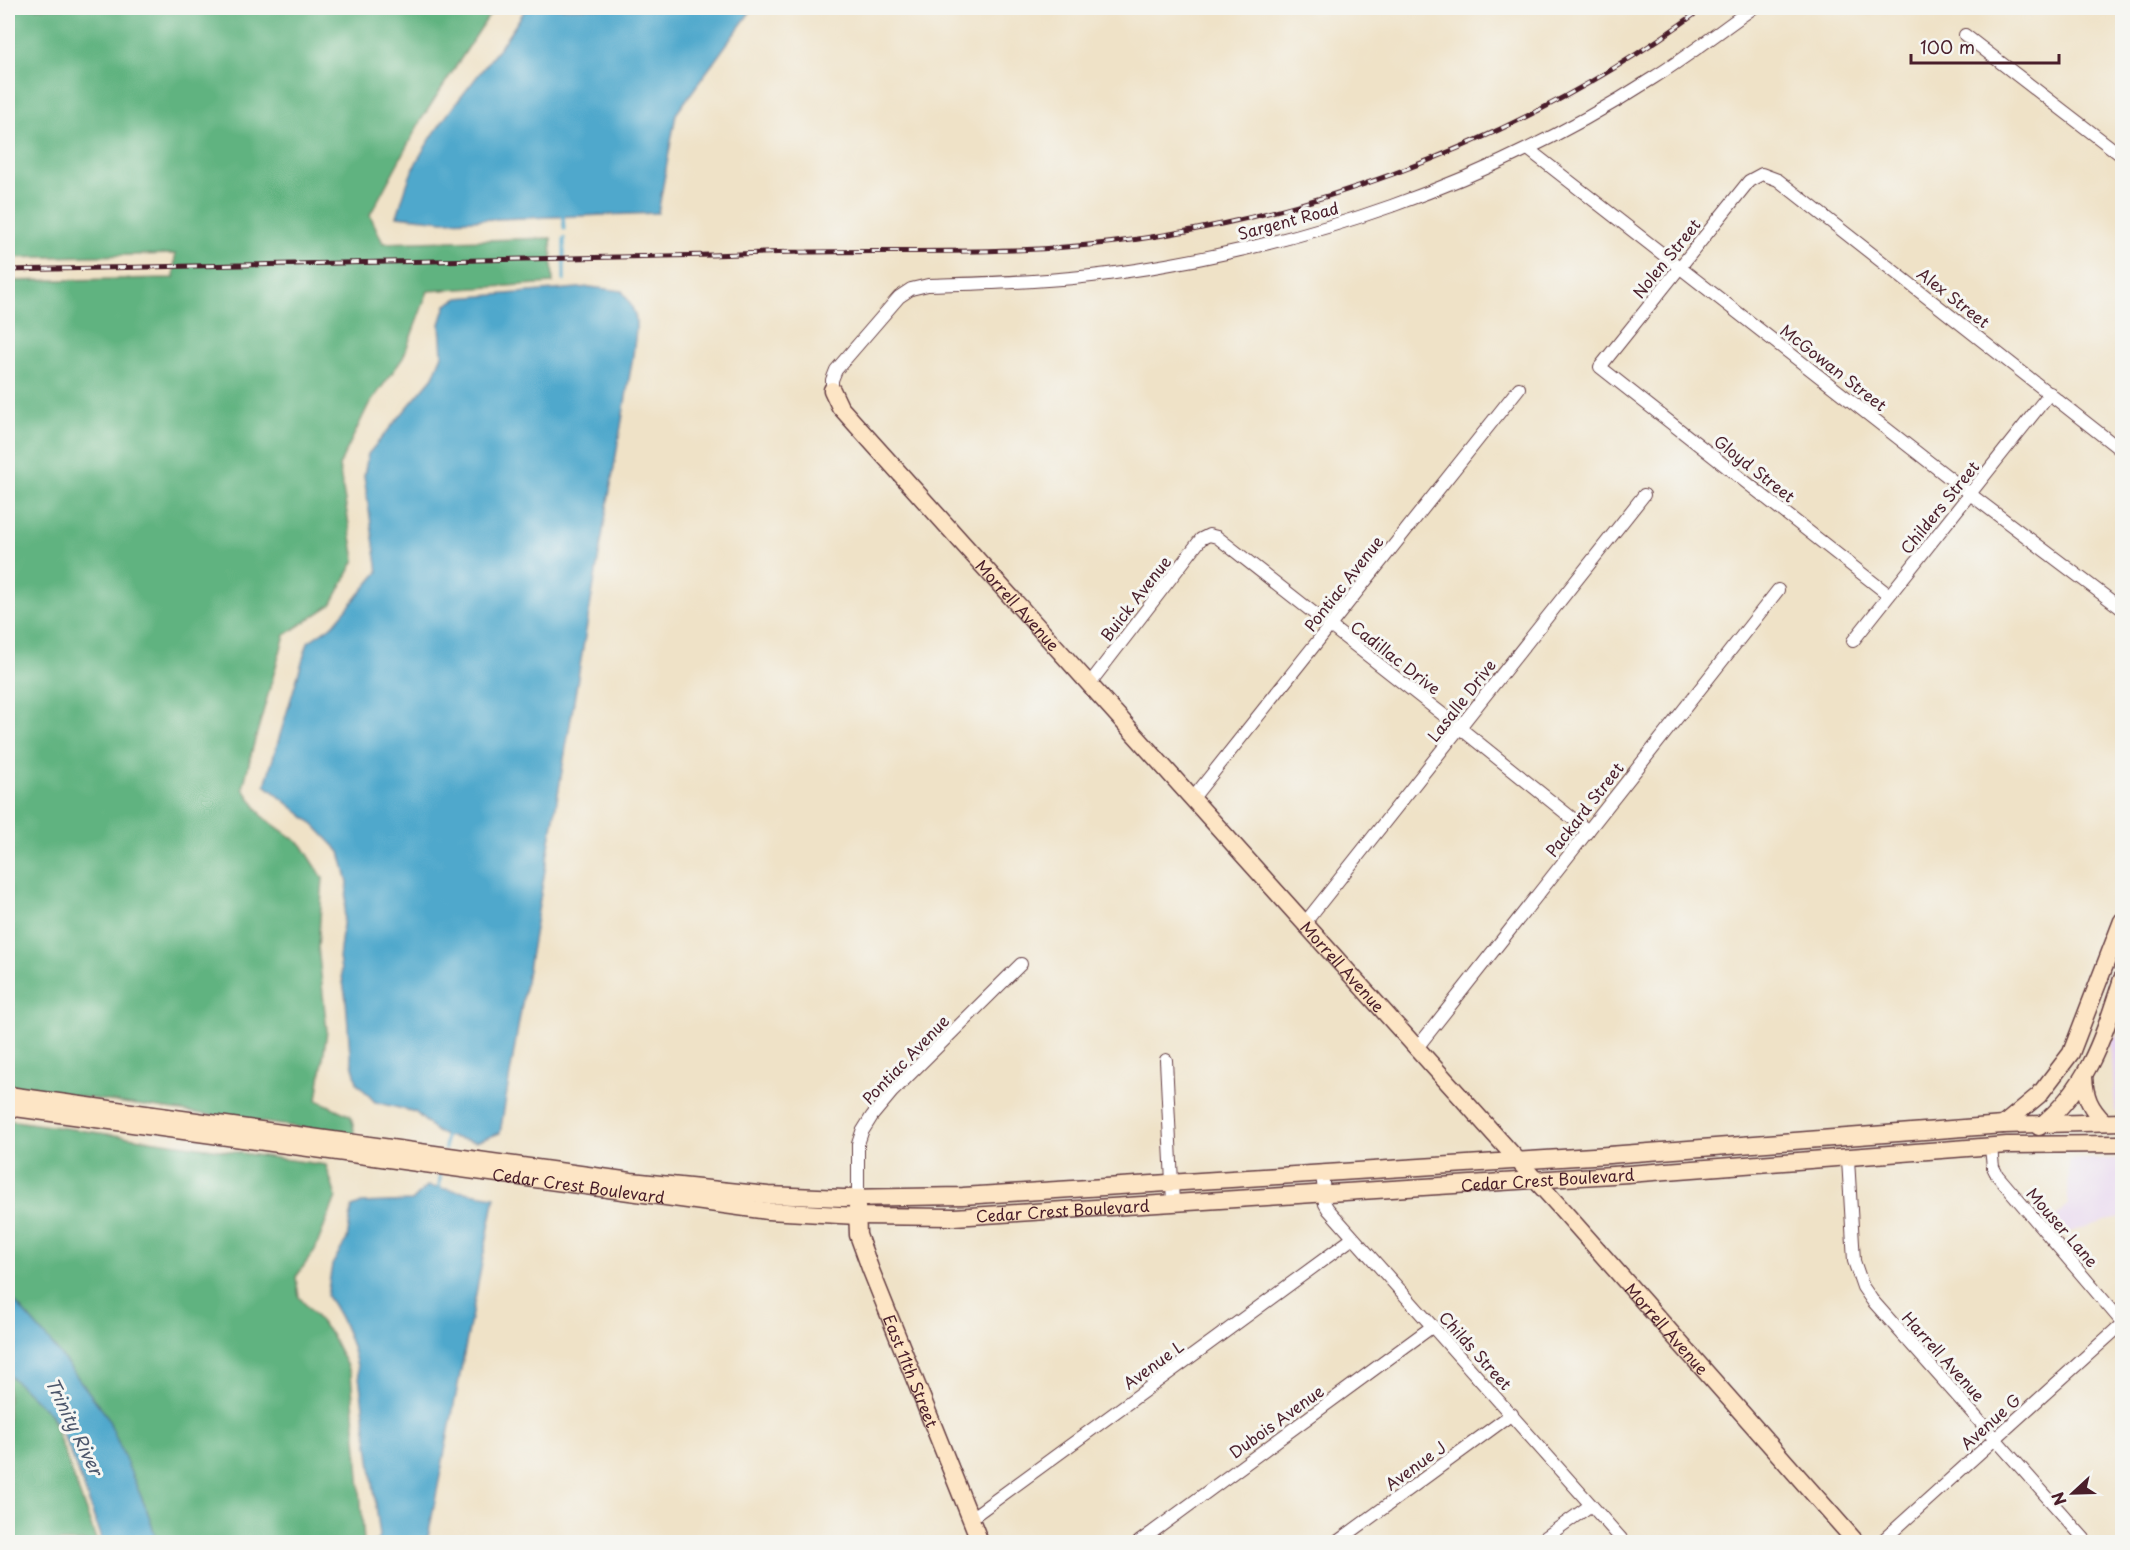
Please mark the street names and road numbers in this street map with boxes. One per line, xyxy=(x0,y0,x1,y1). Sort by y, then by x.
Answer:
street label: Sargent Road xyxy=(1235,195,1341,245)
street label: Nolen Street xyxy=(1626,213,1706,303)
street label: Alex Street xyxy=(1913,261,1996,333)
street label: McGowan Street xyxy=(1776,318,1893,417)
street label: Gloyd Street xyxy=(1709,429,1801,508)
street label: Childers Street xyxy=(1894,455,1984,559)
street label: Pontiac Avenue xyxy=(1298,530,1388,636)
street label: Buick Avenue xyxy=(1094,550,1176,646)
street label: Morrell Avenue xyxy=(970,554,1066,656)
street label: Cadillac Drive xyxy=(1346,614,1446,700)
street label: Lasalle Drive xyxy=(1421,654,1501,746)
street label: Packard Street xyxy=(1539,756,1629,861)
street label: Morrell Avenue xyxy=(1296,915,1391,1017)
street label: Pontiac Avenue xyxy=(856,1009,954,1109)
street label: Cedar Crest Boulevard xyxy=(491,1161,667,1209)
street label: Cedar Crest Boulevard xyxy=(1460,1162,1635,1197)
street label: Mouser Lane xyxy=(2022,1182,2104,1272)
street label: Cedar Crest Boulevard xyxy=(975,1193,1150,1228)
street label: Morrell Avenue xyxy=(1620,1277,1715,1380)
street label: Childs Street xyxy=(1434,1305,1518,1395)
street label: Harrell Avenue xyxy=(1897,1306,1991,1406)
street label: East 11th Street xyxy=(878,1311,945,1431)
street label: Avenue L xyxy=(1118,1334,1188,1394)
street label: Dubois Avenue xyxy=(1224,1378,1328,1463)
street label: Avenue G xyxy=(1955,1387,2025,1455)
street label: Avenue J xyxy=(1380,1435,1450,1495)

